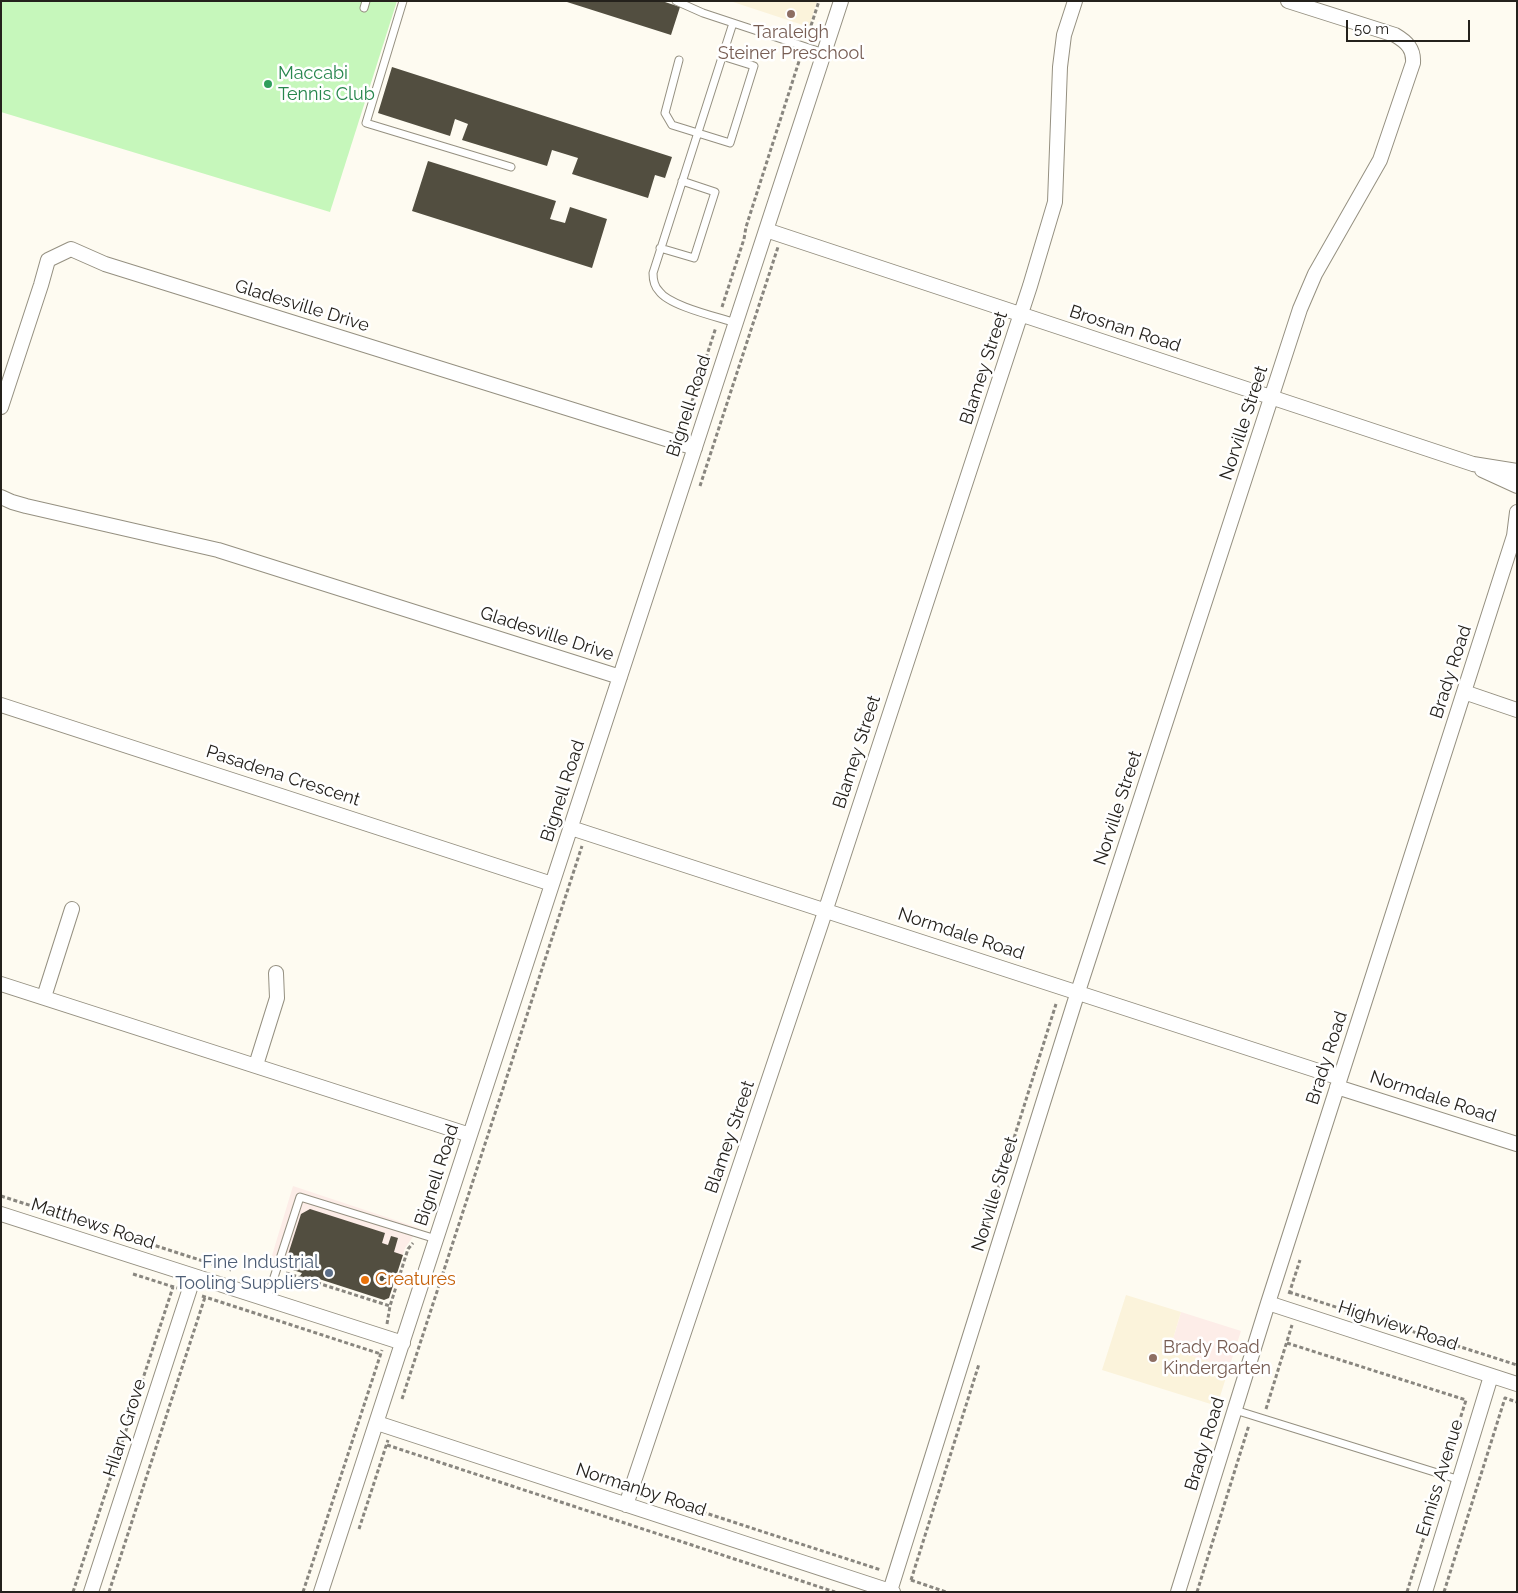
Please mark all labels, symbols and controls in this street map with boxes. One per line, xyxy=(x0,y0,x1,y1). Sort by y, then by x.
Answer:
marker: Taraleigh Steiner Preschool xyxy=(785,8,797,20)
scale bar xyxy=(1348,10,1472,42)
text: 50 m xyxy=(1354,20,1389,38)
place label: Taraleigh Steiner Preschool xyxy=(718,22,864,64)
place label: Maccabi Tennis Club xyxy=(278,63,375,106)
marker: Maccabi Tennis Club xyxy=(262,78,274,90)
street label: Gladesville Drive xyxy=(232,275,372,337)
street label: Brosnan Road xyxy=(1067,301,1183,357)
street label: Blamey Street xyxy=(956,309,1012,427)
street label: Bignell Road xyxy=(662,352,716,460)
street label: Norville Street xyxy=(1215,363,1273,483)
street label: Gladesville Drive xyxy=(477,602,617,666)
street label: Brady Road xyxy=(1426,623,1476,721)
street label: Blamey Street xyxy=(829,693,885,811)
street label: Bignell Road xyxy=(536,737,590,845)
street label: Pasadena Crescent xyxy=(203,741,363,811)
street label: Norville Street xyxy=(1089,748,1147,868)
street label: Normdale Road xyxy=(895,903,1027,965)
street label: Brady Road xyxy=(1302,1009,1352,1107)
street label: Normdale Road xyxy=(1367,1066,1499,1128)
street label: Blamey Street xyxy=(701,1078,759,1196)
street label: Bignell Road xyxy=(410,1121,464,1229)
street label: Norville Street xyxy=(967,1134,1023,1254)
street label: Matthews Road xyxy=(28,1194,158,1254)
place label: Fine Industrial Tooling Suppliers xyxy=(175,1252,319,1294)
marker: Fine Industrial Tooling Suppliers xyxy=(323,1267,335,1279)
place label: Creatures xyxy=(375,1269,456,1291)
marker: Creatures xyxy=(359,1274,371,1286)
street label: Highview Road xyxy=(1335,1296,1461,1356)
place label: Brady Road Kindergarten xyxy=(1163,1337,1271,1380)
marker: Brady Road Kindergarten xyxy=(1147,1352,1159,1364)
street label: Hilary Grove xyxy=(99,1376,151,1480)
street label: Brady Road xyxy=(1181,1395,1229,1493)
street label: Enniss Avenue xyxy=(1412,1417,1468,1539)
street label: Normanby Road xyxy=(573,1459,709,1521)

